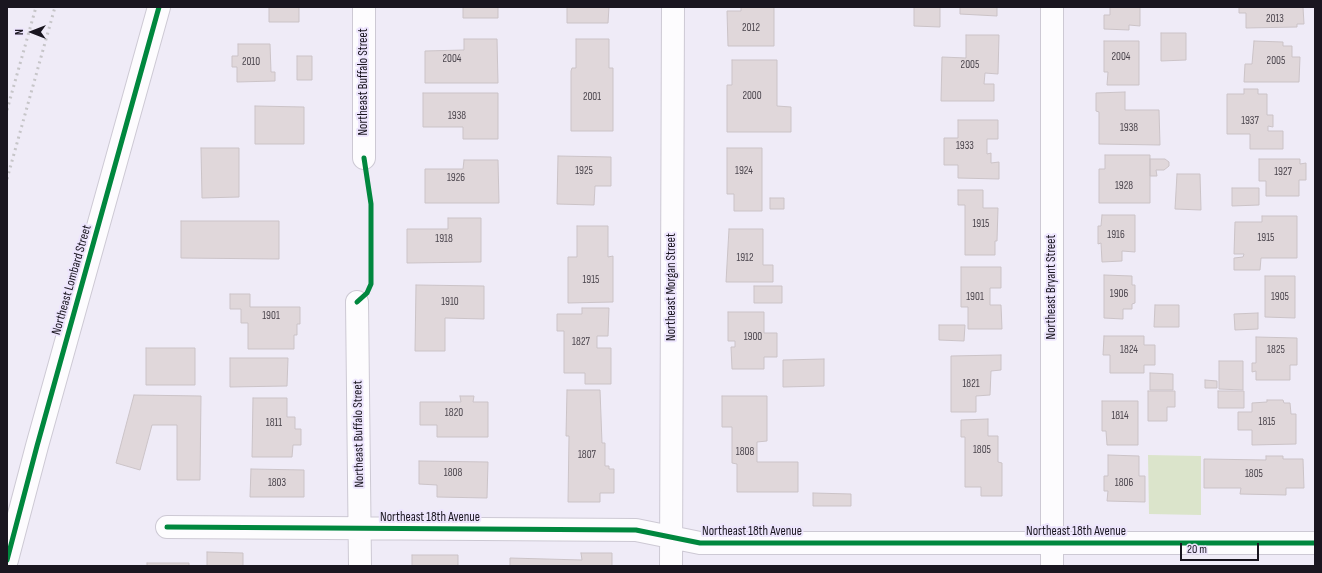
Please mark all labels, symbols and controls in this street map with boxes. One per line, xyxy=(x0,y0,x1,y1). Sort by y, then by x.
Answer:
north arrow xyxy=(12,12,52,52)
house number: 2013 xyxy=(1266,12,1284,26)
house number: 2012 xyxy=(742,21,760,35)
street label: Northeast Buffalo Street xyxy=(356,28,372,136)
text: N xyxy=(13,29,26,35)
house number: 2004 xyxy=(1112,50,1130,64)
house number: 2004 xyxy=(443,52,461,66)
house number: 2005 xyxy=(1267,54,1285,68)
house number: 2010 xyxy=(242,55,260,69)
house number: 2005 xyxy=(961,58,979,72)
house number: 2000 xyxy=(742,89,762,103)
house number: 2001 xyxy=(583,90,601,104)
house number: 1938 xyxy=(448,109,466,123)
house number: 1937 xyxy=(1241,114,1259,128)
house number: 1938 xyxy=(1120,121,1138,135)
house number: 1933 xyxy=(956,139,974,153)
house number: 1925 xyxy=(575,164,593,178)
house number: 1924 xyxy=(735,164,753,178)
house number: 1927 xyxy=(1274,165,1292,179)
house number: 1926 xyxy=(447,171,465,185)
house number: 1928 xyxy=(1115,179,1133,193)
house number: 1915 xyxy=(973,217,989,231)
street label: Northeast Lombard Street xyxy=(49,223,95,337)
house number: 1916 xyxy=(1107,228,1125,242)
house number: 1915 xyxy=(1258,231,1274,245)
house number: 1918 xyxy=(435,232,453,246)
street label: Northeast Morgan Street xyxy=(664,233,680,341)
street label: Northeast Bryant Street xyxy=(1044,235,1060,339)
house number: 1912 xyxy=(736,251,754,265)
house number: 1915 xyxy=(583,273,599,287)
house number: 1906 xyxy=(1110,287,1128,301)
house number: 1901 xyxy=(966,290,984,304)
house number: 1905 xyxy=(1271,290,1289,304)
house number: 1910 xyxy=(441,295,459,309)
house number: 1901 xyxy=(262,309,280,323)
house number: 1900 xyxy=(744,330,762,344)
house number: 1827 xyxy=(572,335,590,349)
house number: 1824 xyxy=(1120,343,1138,357)
house number: 1825 xyxy=(1267,343,1285,357)
house number: 1821 xyxy=(962,377,980,391)
street label: Northeast Buffalo Street xyxy=(350,380,368,488)
house number: 1820 xyxy=(445,406,463,420)
house number: 1814 xyxy=(1111,409,1129,423)
house number: 1815 xyxy=(1259,415,1275,429)
house number: 1811 xyxy=(266,416,282,430)
house number: 1805 xyxy=(973,443,991,457)
house number: 1808 xyxy=(736,445,754,459)
house number: 1807 xyxy=(578,448,596,462)
house number: 1808 xyxy=(444,466,462,480)
house number: 1805 xyxy=(1245,467,1263,481)
house number: 1803 xyxy=(268,476,286,490)
house number: 1806 xyxy=(1115,476,1133,490)
street label: Northeast 18th Avenue xyxy=(380,510,480,526)
street label: Northeast 18th Avenue xyxy=(702,524,802,540)
street label: Northeast 18th Avenue xyxy=(1026,524,1126,540)
scale bar xyxy=(1182,535,1261,561)
text: 20 m xyxy=(1187,542,1207,557)

